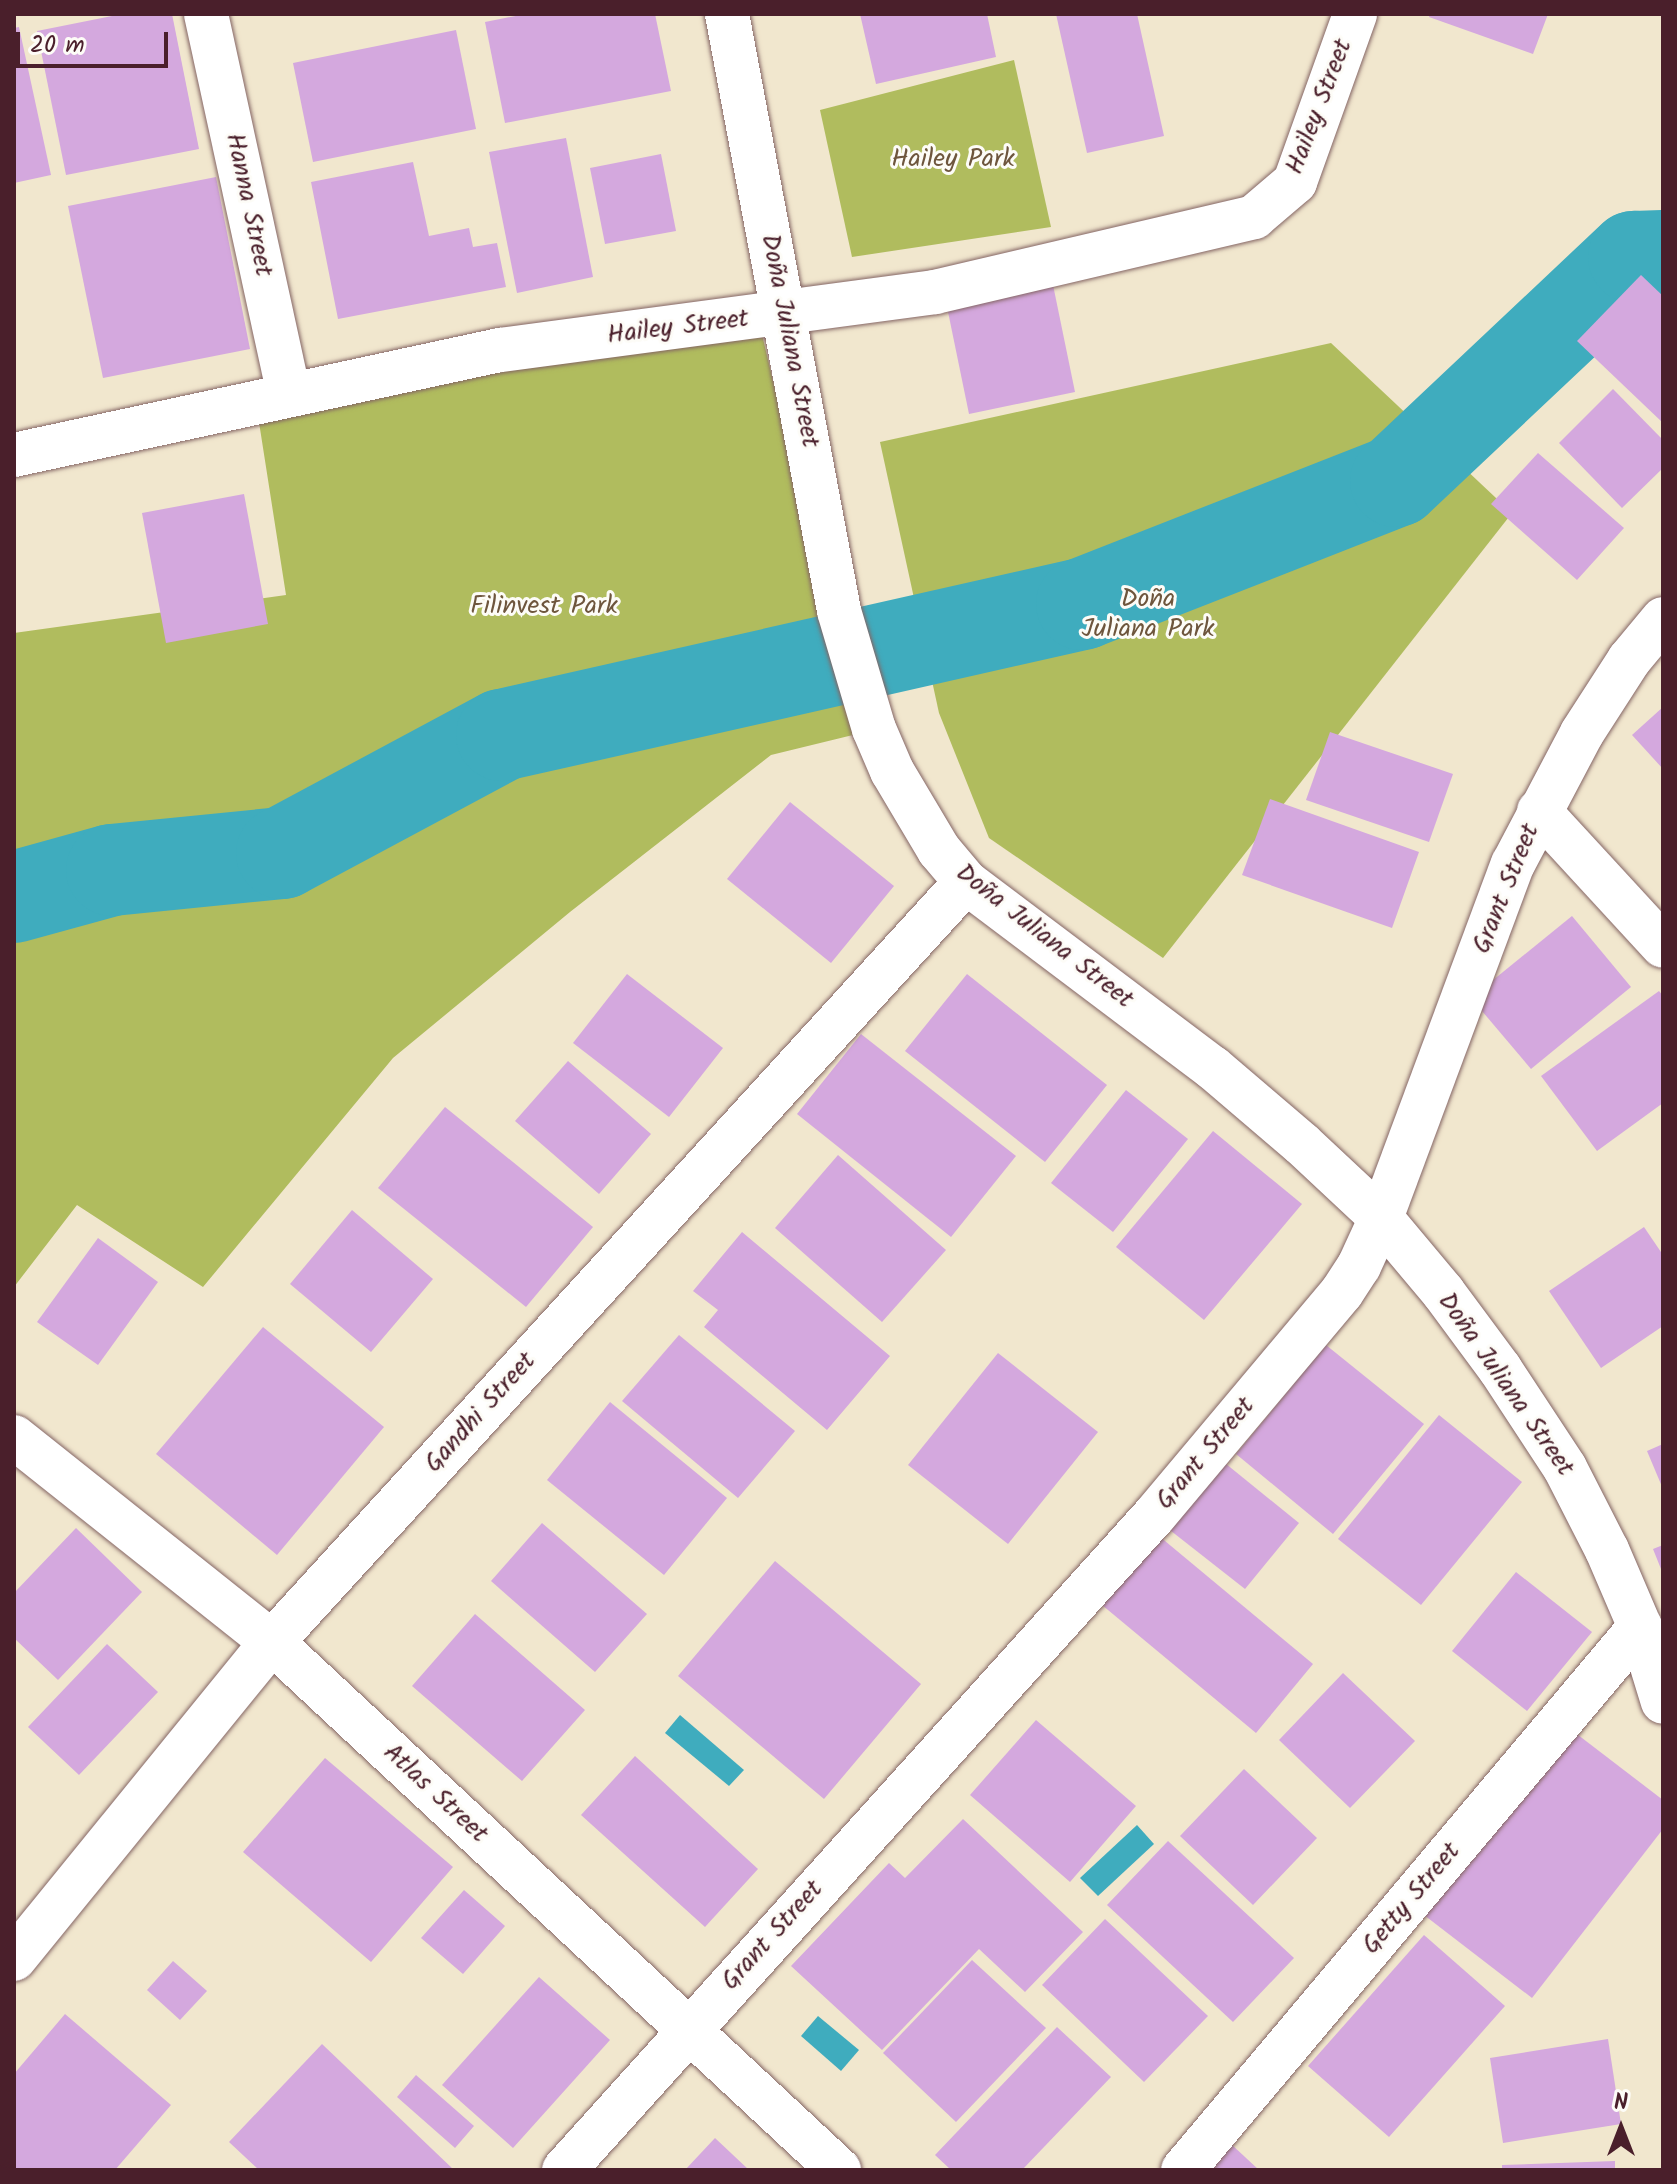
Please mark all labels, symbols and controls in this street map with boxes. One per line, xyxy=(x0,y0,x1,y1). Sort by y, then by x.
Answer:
scale bar xyxy=(20,16,172,66)
text: 20 m xyxy=(30,26,85,65)
street label: Hailey Street xyxy=(1280,35,1360,179)
street label: Hanna Street xyxy=(218,130,278,280)
park label: Hailey Park xyxy=(891,144,1015,176)
street label: Doña Juliana Street xyxy=(753,232,825,450)
street label: Hailey Street xyxy=(605,304,751,352)
park label: Doña Juliana Park xyxy=(1081,584,1215,646)
park label: Filinvest Park xyxy=(470,591,618,623)
street label: Grant Street xyxy=(1467,820,1547,958)
street label: Doña Juliana Street xyxy=(949,858,1139,1016)
street label: Doña Juliana Street xyxy=(1430,1287,1580,1483)
street label: Gandhi Street xyxy=(419,1346,543,1480)
street label: Grant Street xyxy=(1150,1392,1262,1516)
street label: Atlas Street xyxy=(376,1738,494,1850)
street label: Getty Street xyxy=(1356,1837,1468,1961)
street label: Grant Street xyxy=(716,1875,830,1997)
text: N xyxy=(1614,2086,1628,2121)
north arrow xyxy=(1581,2088,1661,2168)

